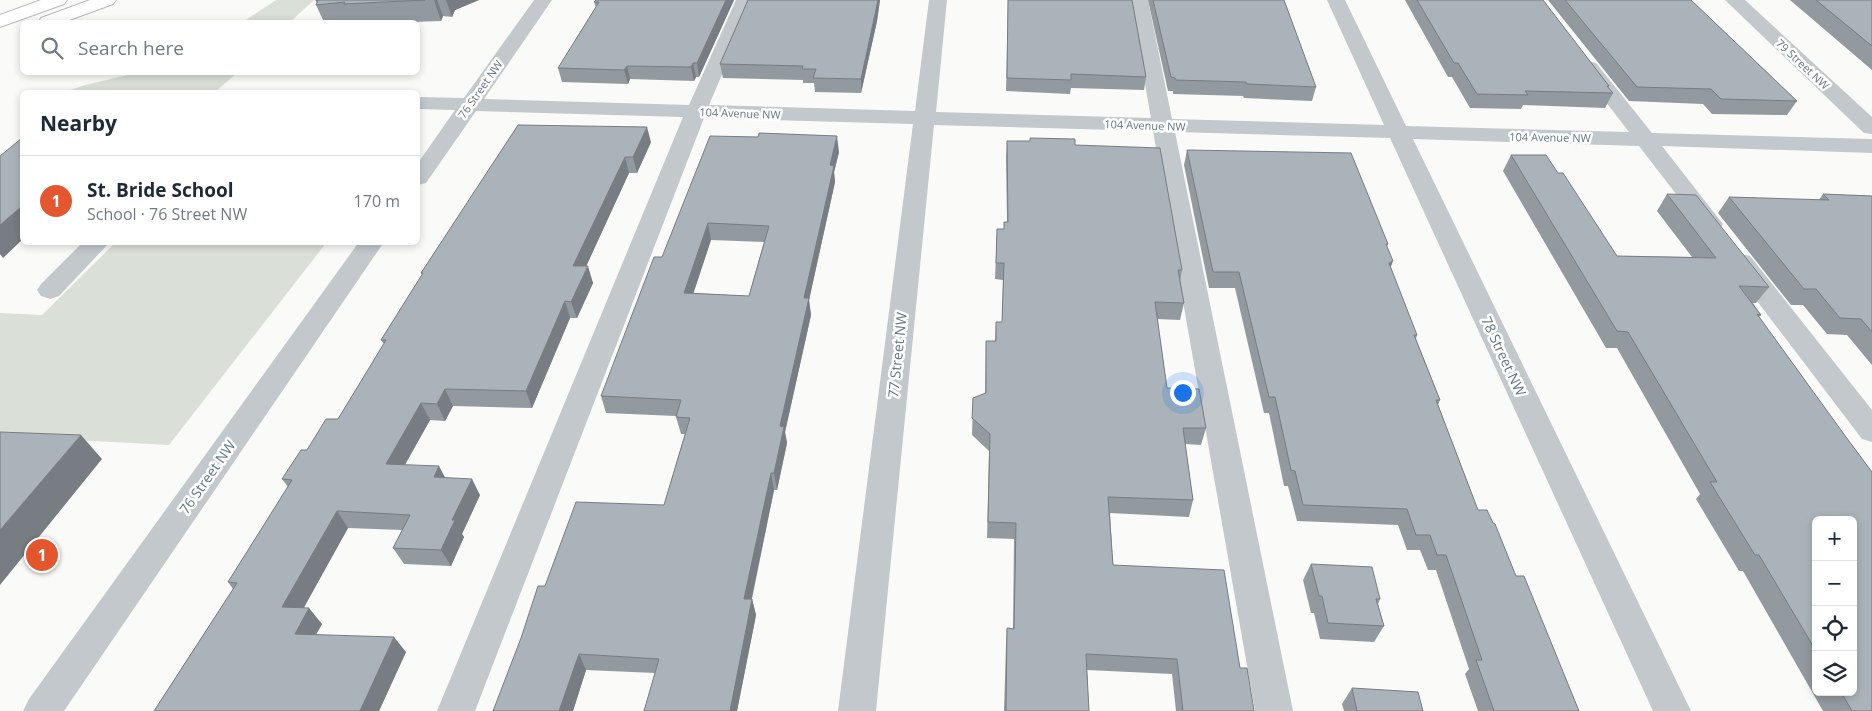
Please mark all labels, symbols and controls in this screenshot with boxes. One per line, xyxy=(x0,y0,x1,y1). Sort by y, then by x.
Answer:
search box xyxy=(20,20,420,75)
icon: search xyxy=(38,34,66,62)
text: Search here xyxy=(78,35,184,61)
street label: 79 Street NW xyxy=(1773,36,1833,92)
street label: 76 Street NW xyxy=(455,57,505,121)
street label: 104 Avenue NW xyxy=(699,104,781,122)
text: Nearby xyxy=(40,109,117,137)
street label: 104 Avenue NW xyxy=(1104,116,1186,134)
street label: 104 Avenue NW xyxy=(1509,129,1591,145)
text: St. Bride School xyxy=(87,177,234,203)
text: 1 xyxy=(51,190,61,212)
text: 170 m xyxy=(354,190,400,212)
text: School · 76 Street NW xyxy=(87,203,247,225)
street label: 77 Street NW xyxy=(883,311,911,399)
street label: 78 Street NW xyxy=(1477,313,1531,399)
your location xyxy=(1170,380,1196,406)
street label: 76 Street NW xyxy=(175,436,239,518)
map controls xyxy=(1812,516,1857,696)
button: + xyxy=(1812,516,1857,561)
pin: 1 xyxy=(26,536,58,574)
button: − xyxy=(1812,561,1857,606)
button: locate xyxy=(1812,606,1857,651)
button: layers xyxy=(1812,651,1857,696)

